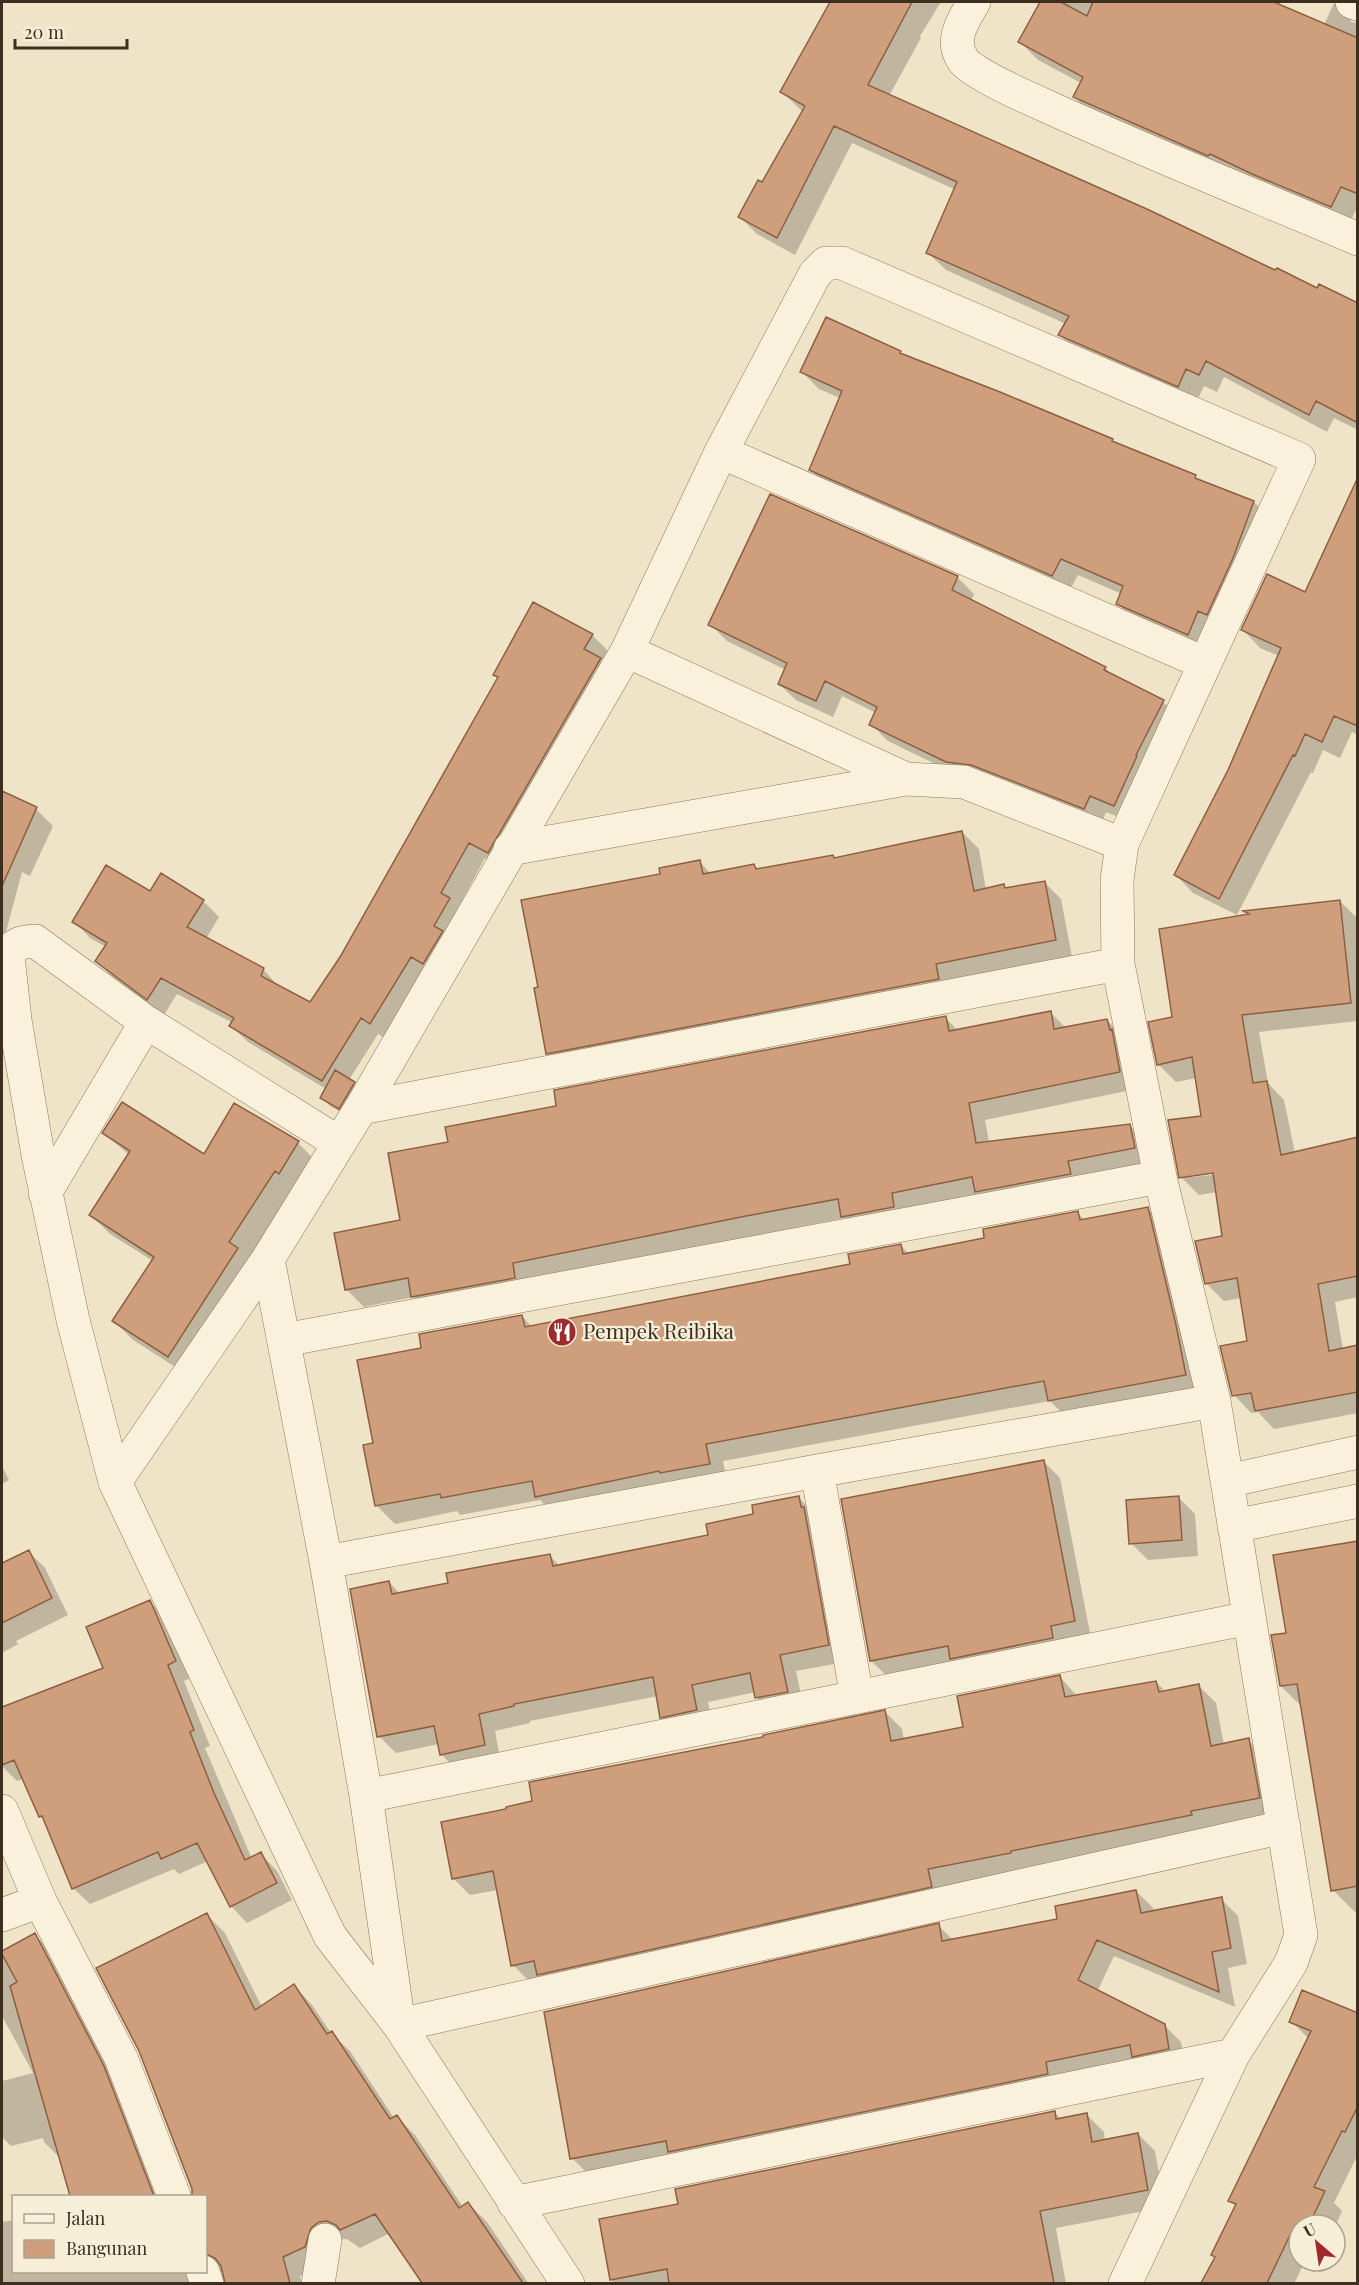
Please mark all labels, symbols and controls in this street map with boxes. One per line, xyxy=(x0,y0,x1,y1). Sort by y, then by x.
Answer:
scale bar xyxy=(15,12,128,50)
text: 20 m xyxy=(24,20,64,44)
restaurant icon: Pempek Reibika xyxy=(546,1316,578,1348)
place label: Pempek Reibika xyxy=(583,1316,734,1344)
legend xyxy=(12,2195,207,2273)
text: Jalan xyxy=(65,2206,106,2230)
north arrow xyxy=(1287,2213,1347,2273)
text: U xyxy=(1300,2218,1319,2241)
text: Bangunan xyxy=(66,2236,147,2260)

